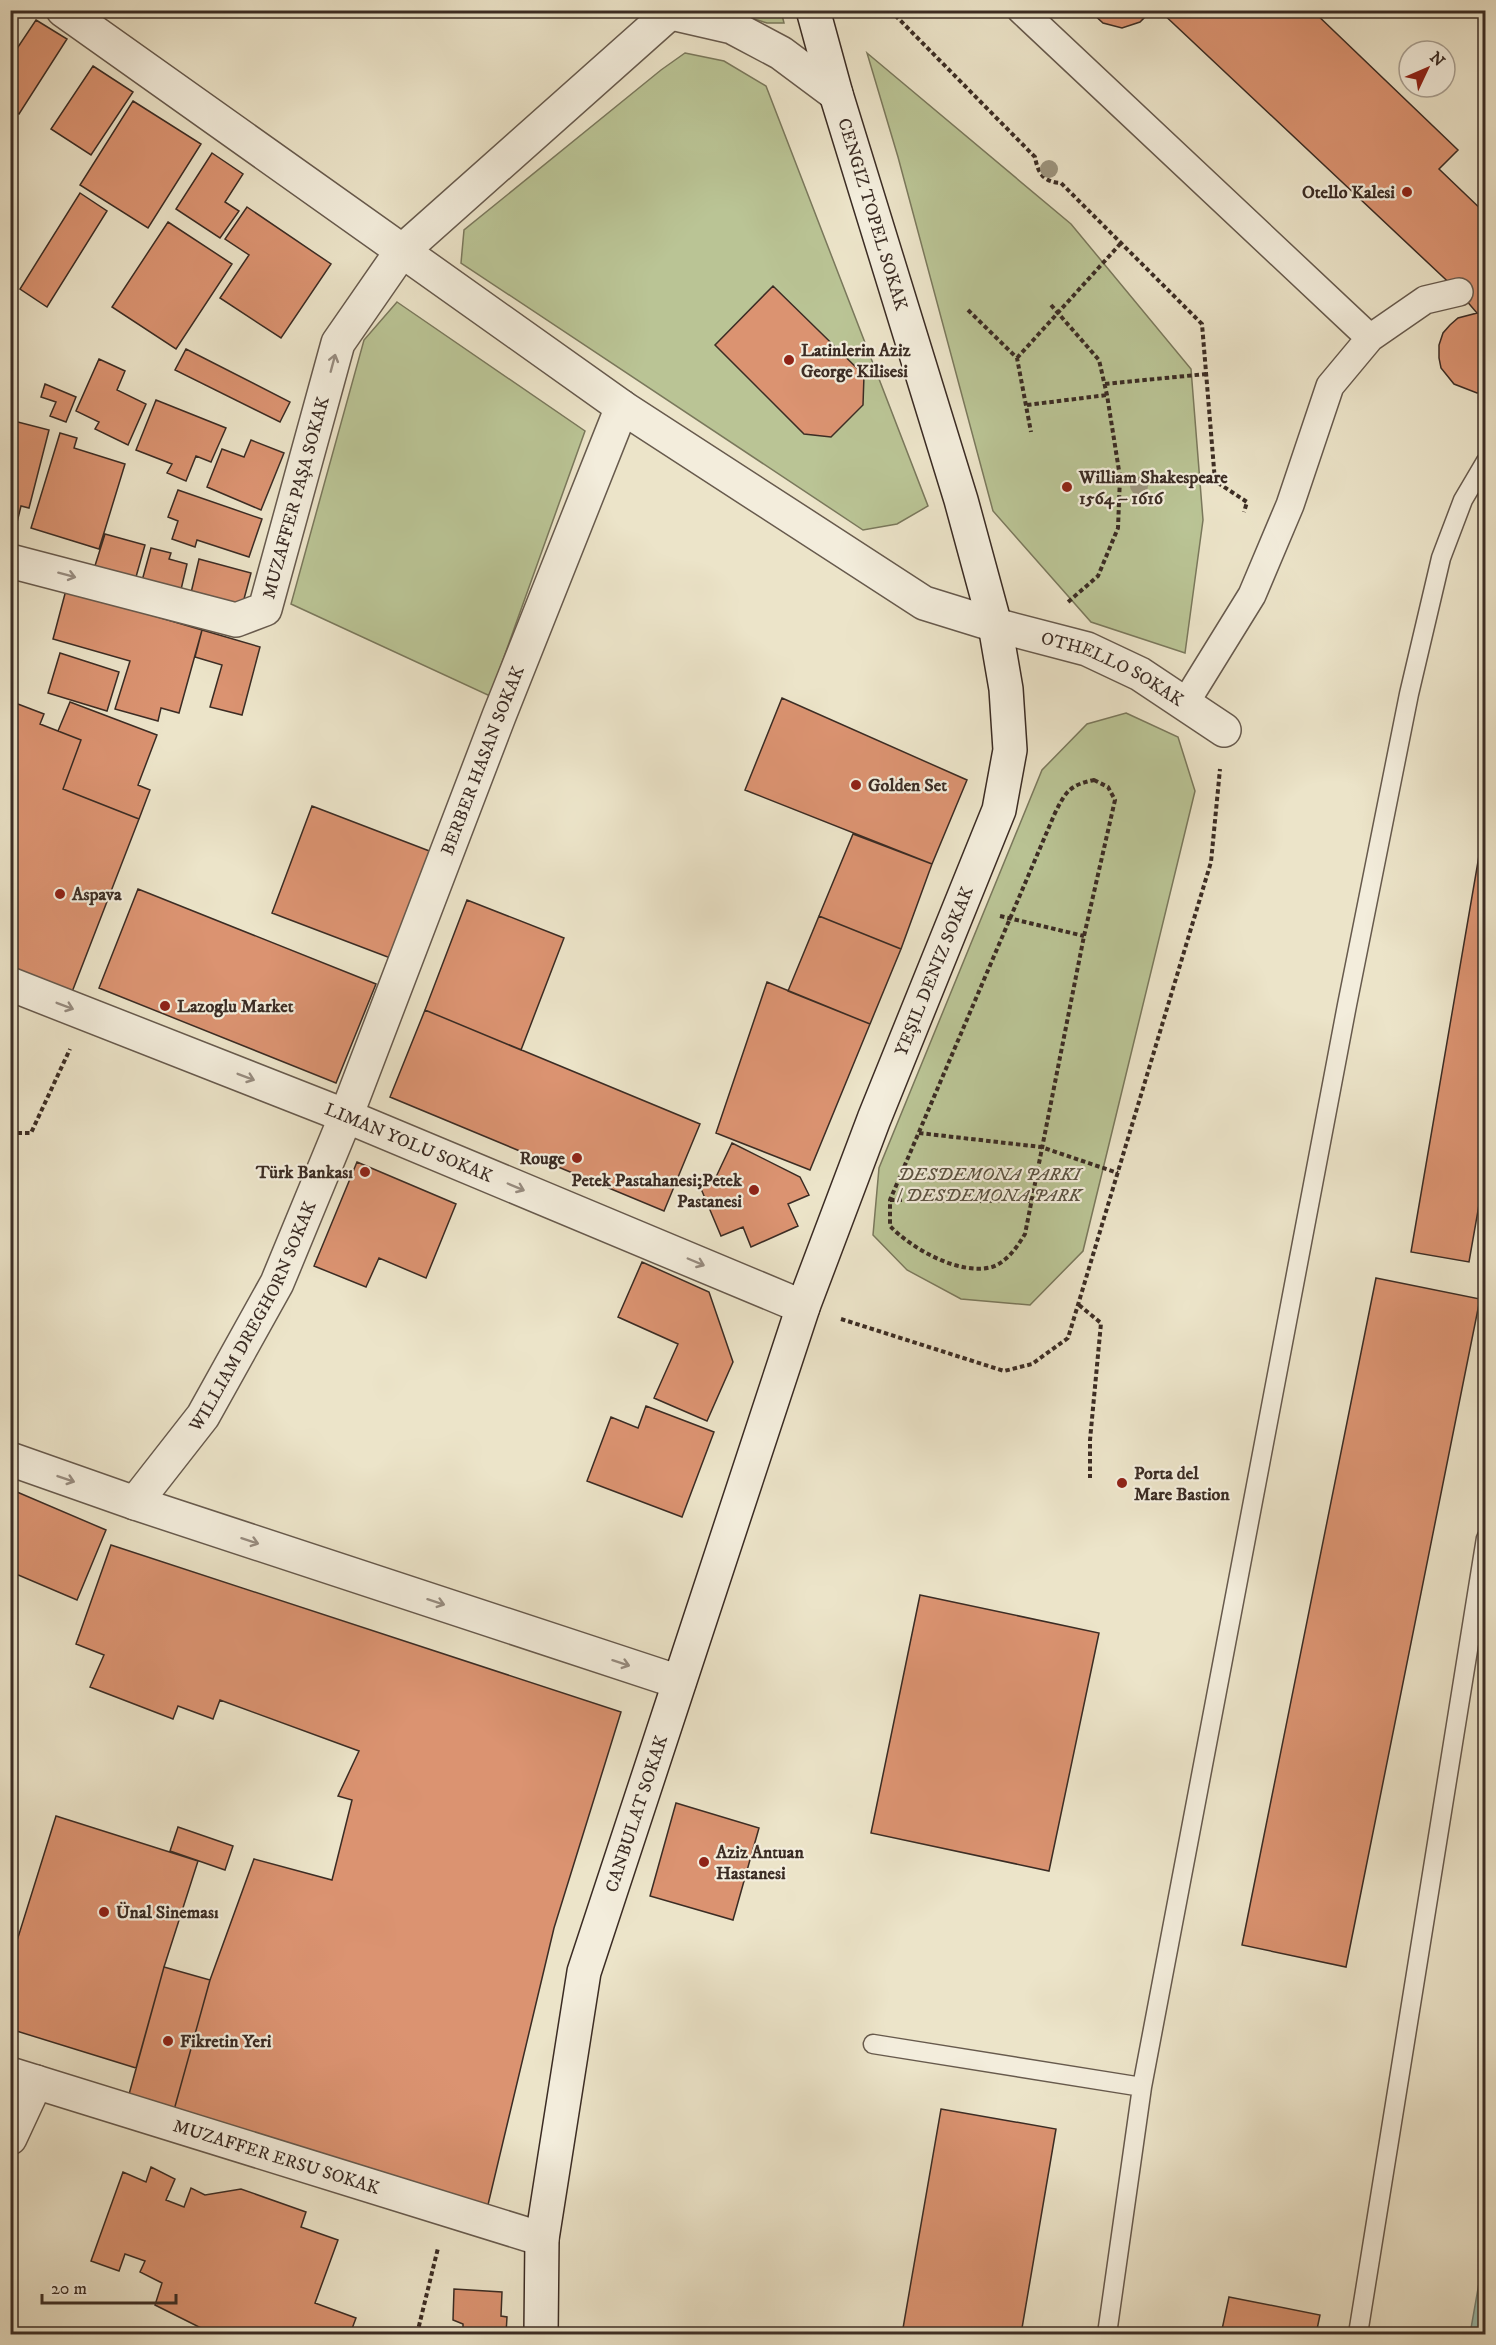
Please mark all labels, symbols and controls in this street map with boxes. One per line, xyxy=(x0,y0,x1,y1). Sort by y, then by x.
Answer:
north arrow xyxy=(1397,39,1457,99)
text: N xyxy=(1425,48,1449,71)
street label: CENGIZ TOPEL SOKAK xyxy=(832,116,912,313)
place label: Otello Kalesi xyxy=(1302,182,1395,204)
marker: Otello Kalesi xyxy=(1400,185,1414,199)
place label: Latinlerin Aziz George Kilisesi xyxy=(801,340,911,383)
marker: Latinlerin Aziz George Kilisesi xyxy=(782,353,796,367)
one-way arrow xyxy=(327,354,339,373)
street label: MUZAFFER PAŞA SOKAK xyxy=(258,394,335,602)
place label: William Shakespeare 1564 – 1616 xyxy=(1078,467,1228,510)
marker: William Shakespeare 1564 – 1616 xyxy=(1060,480,1074,494)
one-way arrow xyxy=(57,570,76,582)
street label: OTHELLO SOKAK xyxy=(1039,627,1188,712)
street label: BERBER HASAN SOKAK xyxy=(437,663,530,859)
place label: Golden Set xyxy=(868,775,947,797)
marker: Golden Set xyxy=(849,778,863,792)
street label: YEŞIL DENIZ SOKAK xyxy=(891,883,979,1059)
place label: Aspava xyxy=(71,884,122,906)
marker: Aspava xyxy=(53,887,67,901)
place label: Lazoglu Market xyxy=(177,996,294,1018)
marker: Lazoglu Market xyxy=(158,999,172,1013)
one-way arrow xyxy=(55,1001,74,1012)
one-way arrow xyxy=(237,1072,255,1083)
street label: LIMAN YOLU SOKAK xyxy=(321,1099,496,1188)
place label: Rouge xyxy=(519,1148,566,1170)
marker: Rouge xyxy=(570,1151,584,1165)
place label: Türk Bankası xyxy=(255,1162,353,1184)
park label: DESDEMONA PARKI / DESDEMONA PARK xyxy=(896,1164,1085,1207)
marker: Türk Bankası xyxy=(358,1165,372,1179)
place label: Petek Pastahanesi;Petek Pastanesi xyxy=(571,1170,743,1213)
one-way arrow xyxy=(507,1182,525,1193)
marker: Petek Pastahanesi;Petek Pastanesi xyxy=(747,1183,761,1197)
street label: WILLIAM DREGHORN SOKAK xyxy=(184,1198,322,1437)
one-way arrow xyxy=(687,1257,705,1268)
place label: Porta del Mare Bastion xyxy=(1134,1463,1230,1506)
one-way arrow xyxy=(56,1474,75,1485)
marker: Porta del Mare Bastion xyxy=(1115,1476,1129,1490)
one-way arrow xyxy=(240,1536,259,1547)
one-way arrow xyxy=(426,1598,444,1609)
one-way arrow xyxy=(611,1659,630,1670)
street label: CANBULAT SOKAK xyxy=(601,1732,673,1895)
place label: Aziz Antuan Hastanesi xyxy=(715,1842,804,1885)
marker: Aziz Antuan Hastanesi xyxy=(697,1855,711,1869)
place label: Ünal Sineması xyxy=(116,1901,219,1924)
marker: Ünal Sineması xyxy=(97,1905,111,1919)
place label: Fikretin Yeri xyxy=(180,2031,272,2053)
marker: Fikretin Yeri xyxy=(161,2034,175,2048)
street label: MUZAFFER ERSU SOKAK xyxy=(170,2115,382,2200)
scale bar xyxy=(42,2267,176,2305)
text: 20 m xyxy=(51,2278,87,2300)

